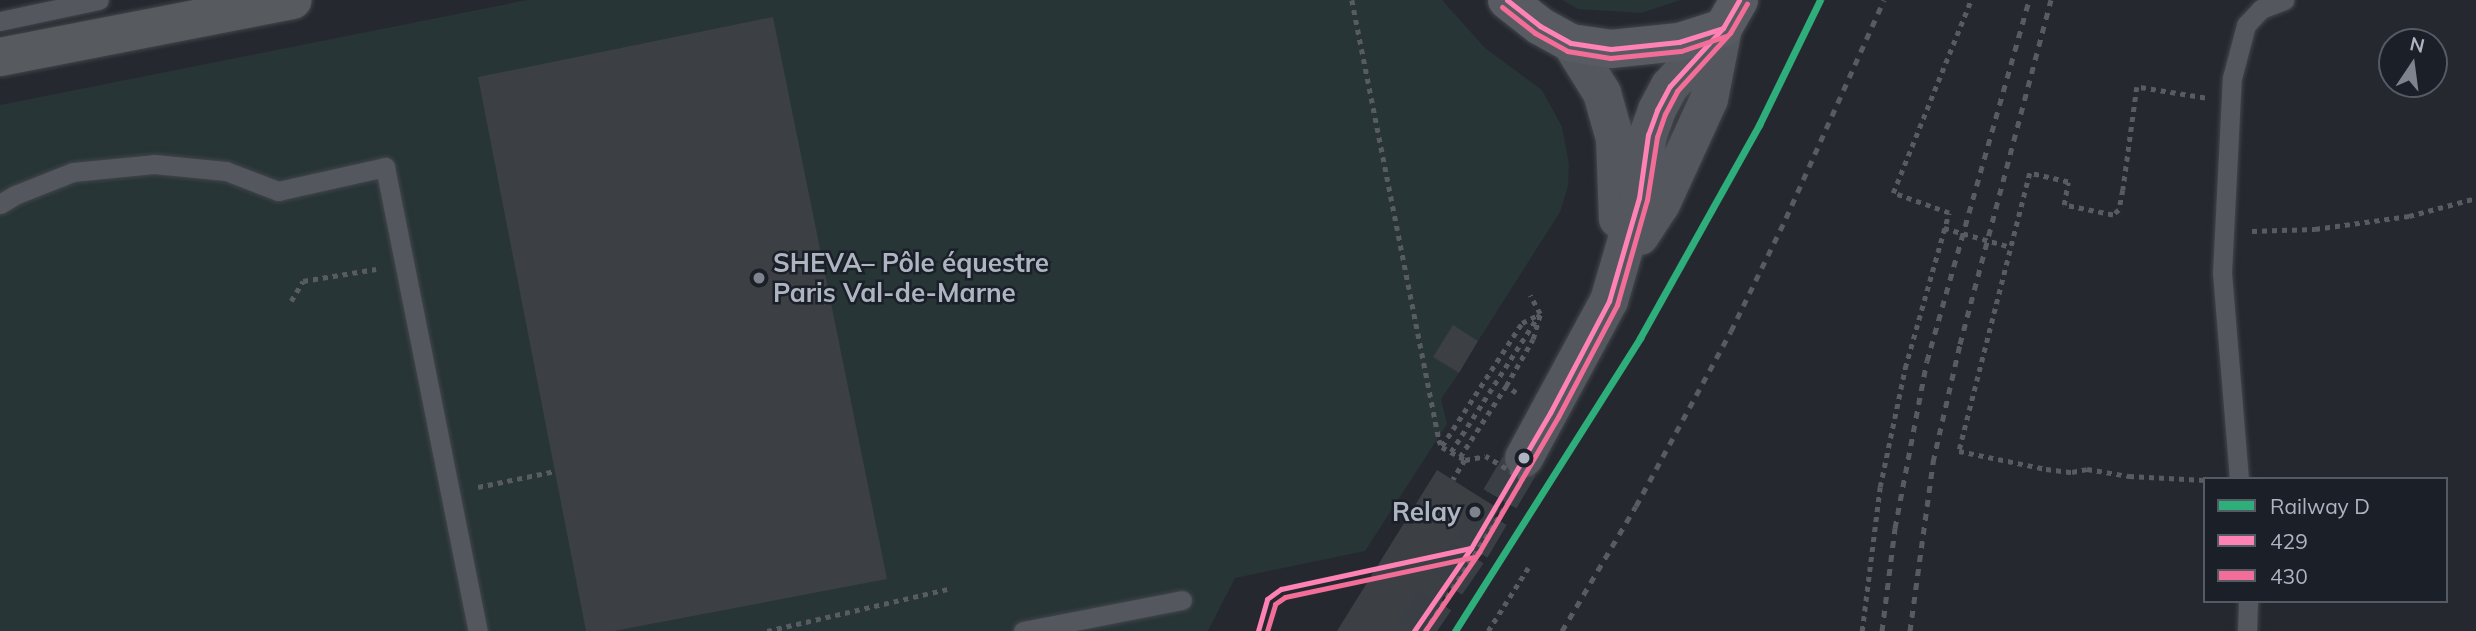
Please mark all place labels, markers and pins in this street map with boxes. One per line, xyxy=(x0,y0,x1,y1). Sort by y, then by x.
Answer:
place label: SHEVA– Pôle équestre Paris Val-de-Marne xyxy=(773,247,1049,308)
marker: SHEVA– Pôle équestre Paris Val-de-Marne xyxy=(751,270,767,286)
unlabelled marker xyxy=(1517,451,1531,465)
place label: Relay xyxy=(1392,496,1461,528)
marker: Relay xyxy=(1467,504,1483,520)

